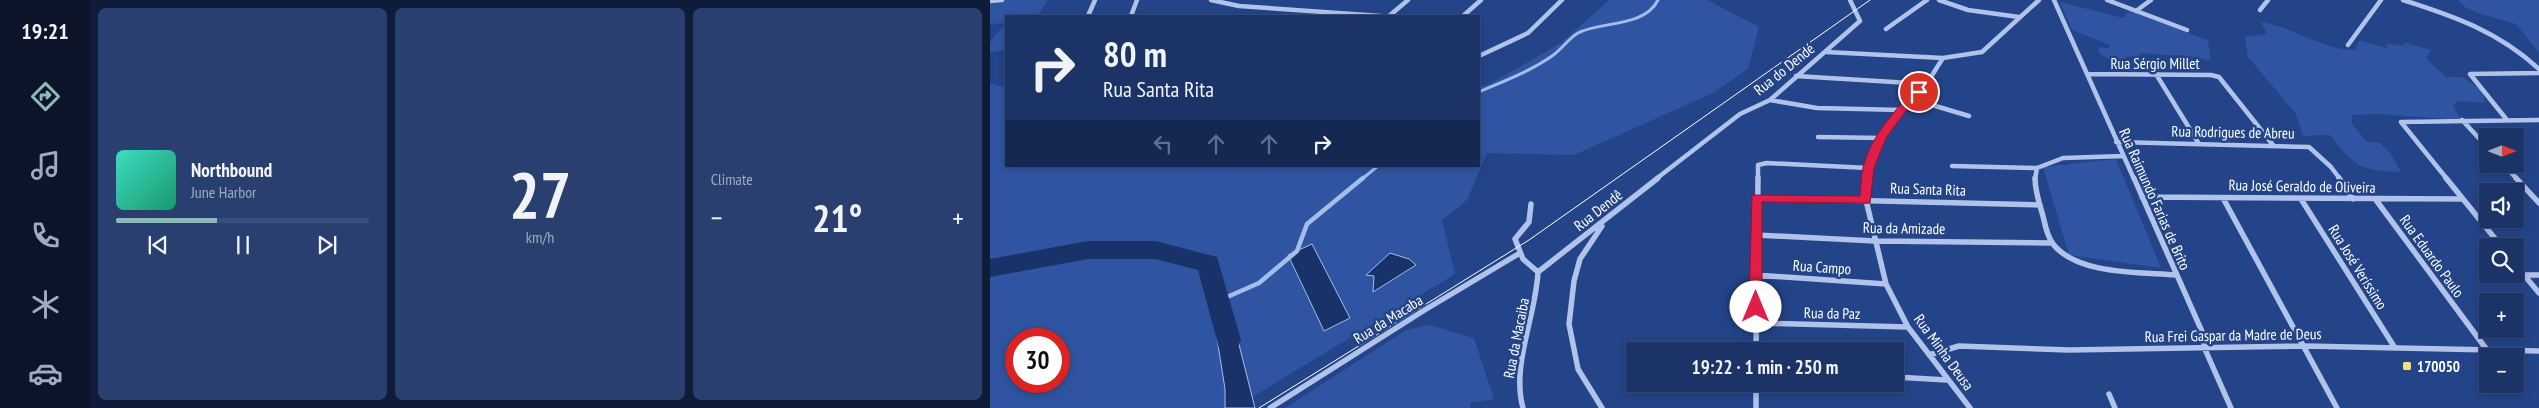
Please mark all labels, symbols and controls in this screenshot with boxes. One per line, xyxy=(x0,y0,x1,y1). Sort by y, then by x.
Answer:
text: 19:21 xyxy=(21,17,69,45)
text: 80 m xyxy=(1103,31,1167,77)
icon: right xyxy=(1020,35,1085,100)
street label: Rua do Dendé xyxy=(1750,39,1818,99)
street label: Rua Sérgio Millet xyxy=(2110,54,2200,73)
pin xyxy=(1898,71,1940,113)
text: Rua Santa Rita xyxy=(1103,75,1214,103)
icon: arrive xyxy=(1905,78,1933,106)
icon: directions xyxy=(28,79,63,114)
street label: Rua Rodrigues de Abreu xyxy=(2171,121,2295,143)
street label: Rua Raimundo Farias de Brito xyxy=(2115,125,2195,273)
north arrow xyxy=(2479,128,2524,172)
map controls xyxy=(2479,128,2524,393)
icon: left xyxy=(1149,130,1177,158)
icon: ahead xyxy=(1202,130,1230,158)
icon: ahead xyxy=(1255,130,1283,158)
icon: right xyxy=(1308,130,1336,158)
icon: music xyxy=(28,148,63,183)
text: 27 xyxy=(509,152,571,236)
text: Northbound xyxy=(191,158,272,182)
text: Climate xyxy=(711,169,753,189)
street label: Rua José Geraldo de Oliveira xyxy=(2228,175,2376,197)
street label: Rua Santa Rita xyxy=(1890,178,1966,200)
text: June Harbor xyxy=(191,182,256,202)
button: sound xyxy=(2479,183,2524,228)
street label: Rua Dendê xyxy=(1570,185,1626,235)
text: 21° xyxy=(812,193,862,242)
text: − xyxy=(711,199,722,236)
text: + xyxy=(952,199,964,236)
street label: Rua Eduardo Paulo xyxy=(2396,211,2468,301)
icon: phone xyxy=(28,218,63,253)
street label: Rua da Amizade xyxy=(1863,218,1945,238)
street label: Rua José Veríssimo xyxy=(2324,221,2392,313)
text: km/h xyxy=(526,227,554,247)
icon: previous xyxy=(144,231,172,259)
icon: pause xyxy=(229,231,257,259)
icon: next xyxy=(313,231,341,259)
button: search xyxy=(2479,238,2524,283)
street label: Rua Campo xyxy=(1792,255,1852,279)
position arrow xyxy=(1729,280,1781,332)
icon: climate xyxy=(28,287,63,322)
street label: Rua da Macaba xyxy=(1350,290,1426,348)
button: + xyxy=(2479,293,2524,338)
street label: Rua da Macaiba xyxy=(1499,296,1533,380)
street label: Rua da Paz xyxy=(1804,303,1860,323)
street label: Rua Minha Deusa xyxy=(1910,310,1978,394)
street label: Rua Frei Gaspar da Madre de Deus xyxy=(2144,324,2322,346)
speed limit sign: 30 xyxy=(1005,328,1070,393)
button: − xyxy=(2479,348,2524,393)
text: 19:22 · 1 min · 250 m xyxy=(1692,355,1838,379)
icon: car xyxy=(28,356,63,391)
place label: 170050 xyxy=(2417,357,2460,376)
marker: 170050 xyxy=(2401,360,2413,372)

